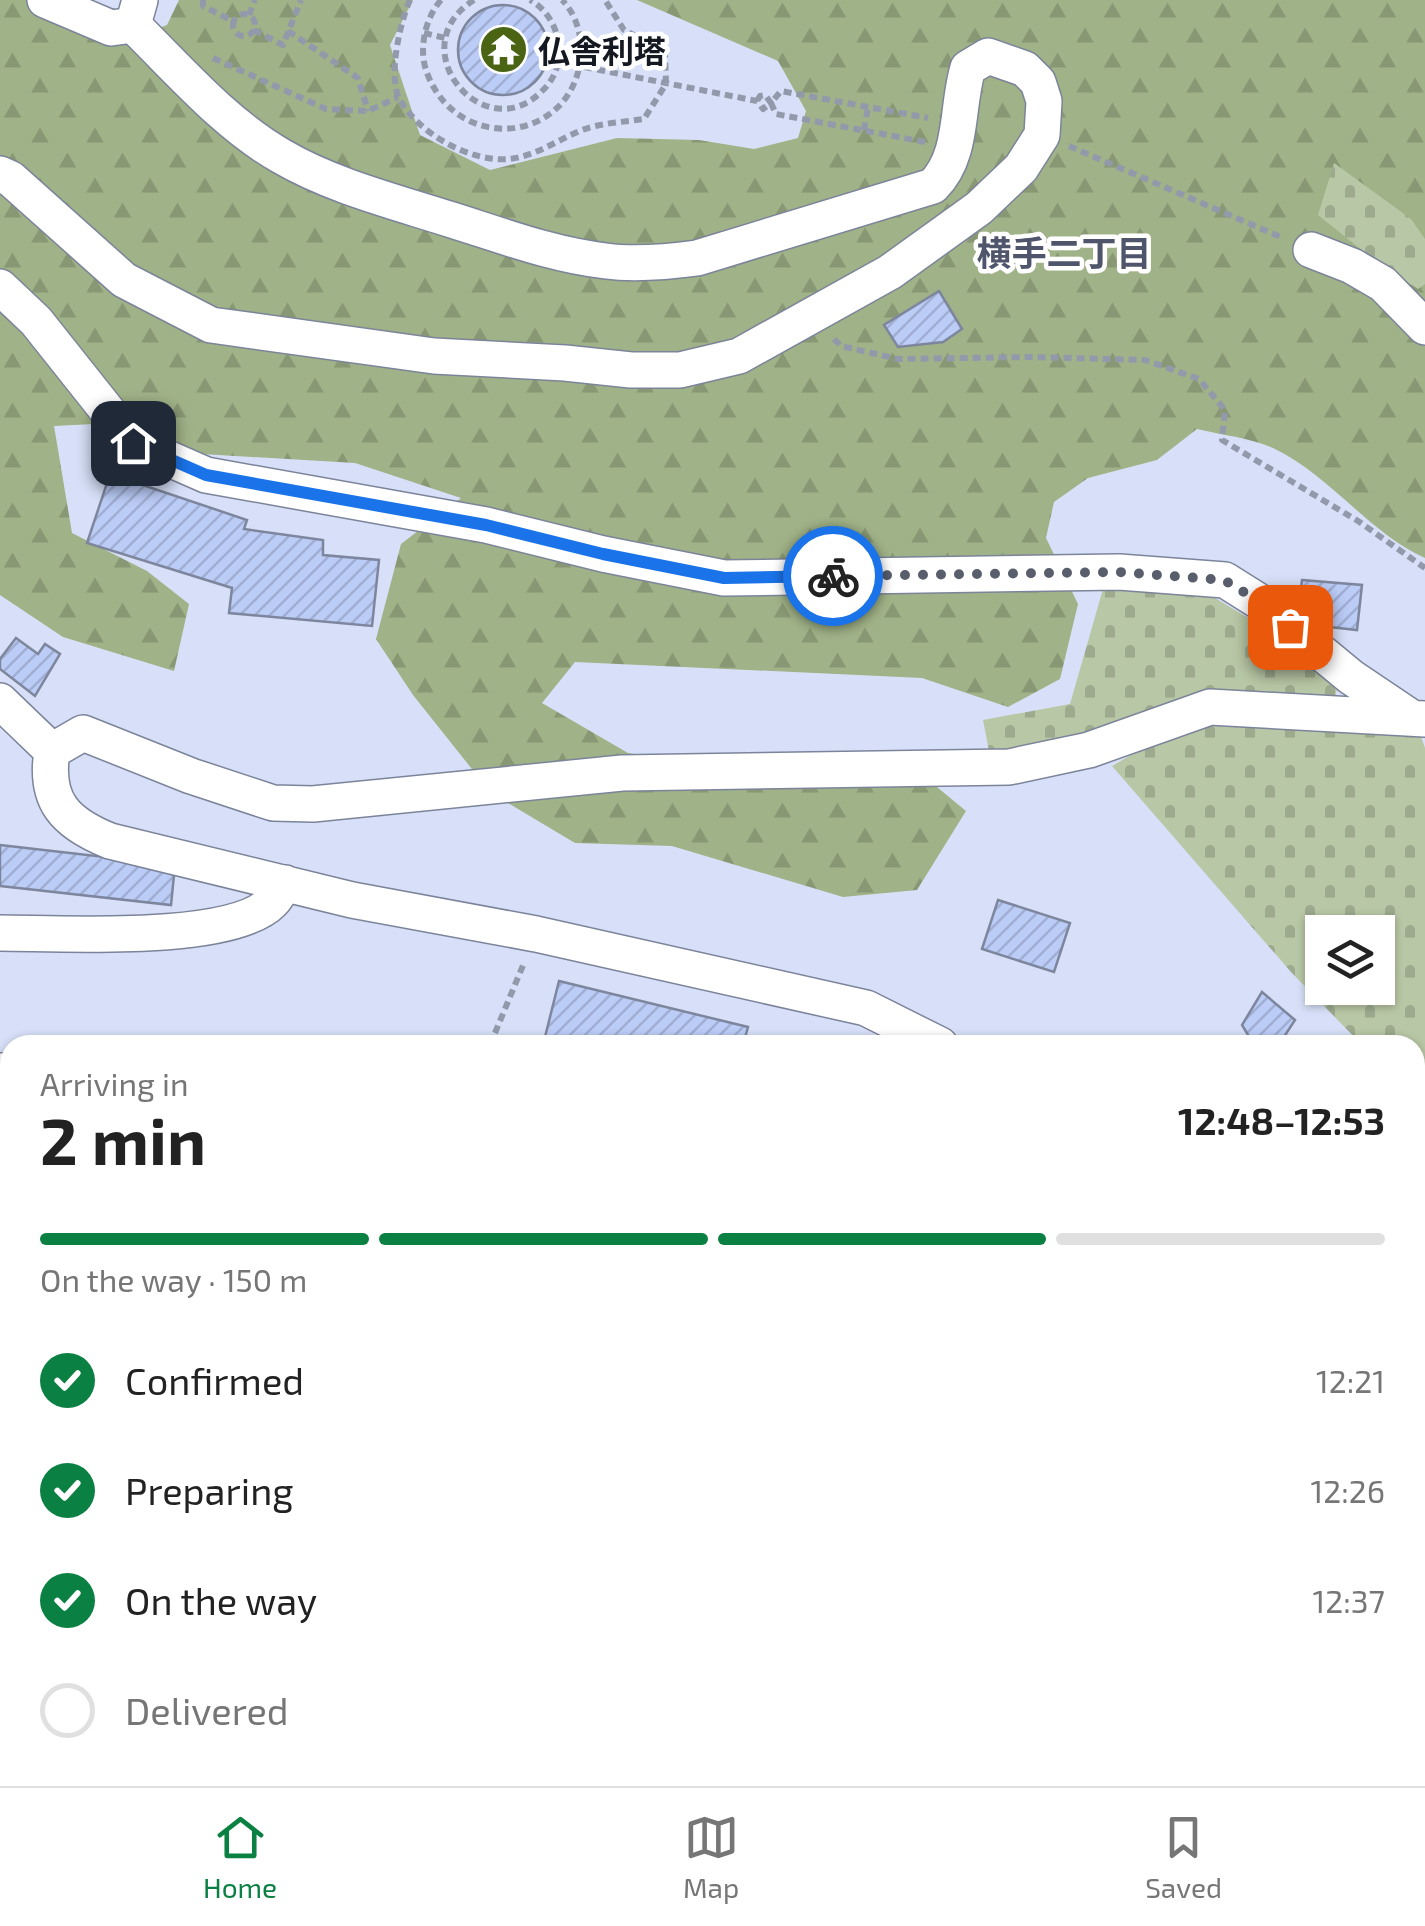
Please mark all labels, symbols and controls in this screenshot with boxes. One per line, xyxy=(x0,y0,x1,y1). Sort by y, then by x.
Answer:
temple icon: 仏舎利塔 xyxy=(477,24,529,76)
place label: 仏舎利塔 xyxy=(538,31,666,69)
district label: 横手二丁目 xyxy=(976,231,1152,273)
pin xyxy=(91,401,176,486)
icon: home xyxy=(106,416,161,471)
courier xyxy=(783,526,883,626)
icon: bike xyxy=(806,549,861,604)
pin xyxy=(1248,585,1333,670)
icon: bag xyxy=(1263,600,1318,655)
map controls xyxy=(1305,915,1395,1005)
button: layers xyxy=(1305,915,1395,1005)
text: Arriving in xyxy=(40,1064,189,1102)
text: 12:48–12:53 xyxy=(1178,1097,1385,1143)
text: 2 min xyxy=(40,1100,206,1178)
text: On the way · 150 m xyxy=(40,1260,307,1298)
icon: check xyxy=(40,1353,95,1408)
text: Confirmed xyxy=(125,1357,304,1403)
text: 12:21 xyxy=(1316,1361,1385,1399)
icon: check xyxy=(40,1463,95,1518)
text: Preparing xyxy=(125,1467,293,1513)
text: 12:26 xyxy=(1310,1471,1385,1509)
icon: check xyxy=(40,1573,95,1628)
text: On the way xyxy=(125,1577,317,1623)
text: 12:37 xyxy=(1313,1581,1385,1619)
text: Delivered xyxy=(125,1687,289,1733)
tab: Home xyxy=(203,1810,277,1904)
tab: Map xyxy=(683,1810,739,1904)
tab: Saved xyxy=(1145,1810,1222,1904)

